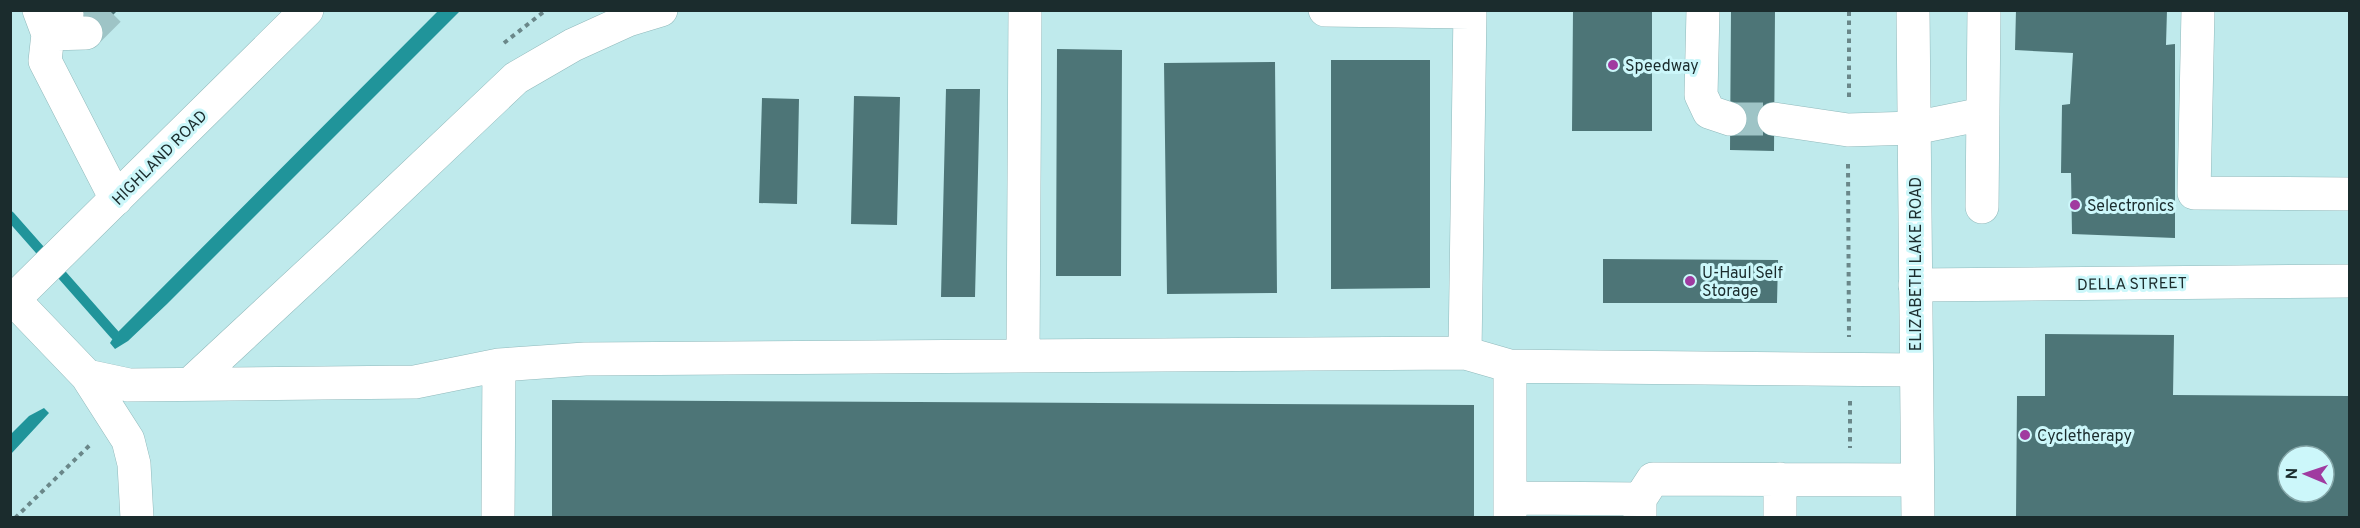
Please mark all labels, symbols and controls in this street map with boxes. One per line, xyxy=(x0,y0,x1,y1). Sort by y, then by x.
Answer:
place label: Speedway xyxy=(1625,57,1699,77)
marker: Speedway xyxy=(1606,58,1620,72)
street label: HIGHLAND ROAD xyxy=(109,107,212,210)
street label: ELIZABETH LAKE ROAD xyxy=(1907,177,1927,351)
place label: Selectronics xyxy=(2087,197,2174,217)
marker: Selectronics xyxy=(2068,198,2082,212)
place label: U-Haul Self Storage xyxy=(1702,264,1783,302)
marker: U-Haul Self Storage xyxy=(1683,274,1697,288)
street label: DELLA STREET xyxy=(2077,274,2187,296)
place label: Cycletherapy xyxy=(2037,427,2132,447)
marker: Cycletherapy xyxy=(2018,428,2032,442)
north arrow xyxy=(2276,444,2336,504)
text: N xyxy=(2283,467,2303,480)

